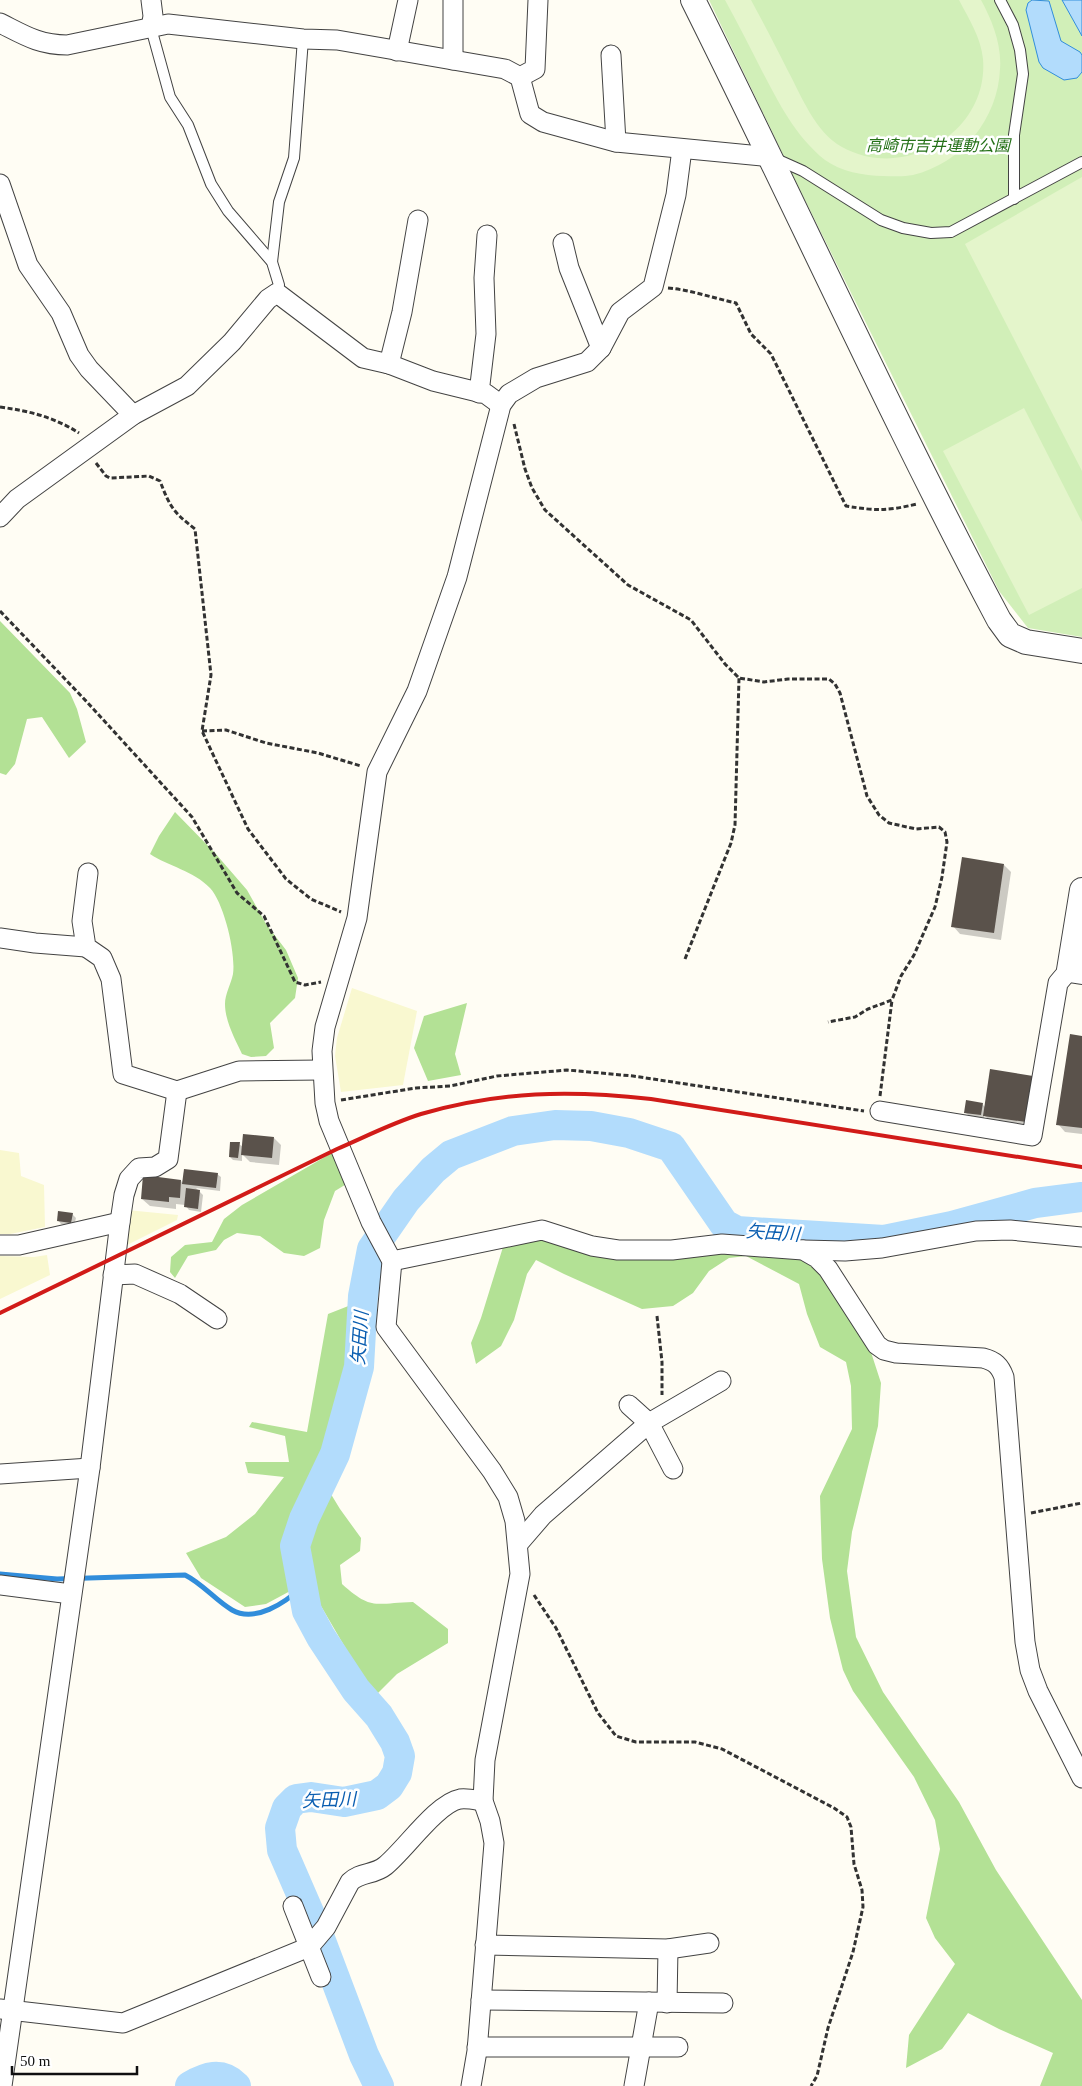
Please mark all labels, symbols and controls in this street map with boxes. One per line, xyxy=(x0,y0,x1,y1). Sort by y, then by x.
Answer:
park label: 高崎市吉井運動公園 xyxy=(866,137,1012,154)
water label: 矢田川 xyxy=(745,1221,803,1245)
water label: 矢田川 xyxy=(348,1308,372,1366)
water label: 矢田川 xyxy=(302,1789,358,1811)
scale bar xyxy=(12,2044,138,2076)
text: 50 m xyxy=(20,2053,51,2069)

